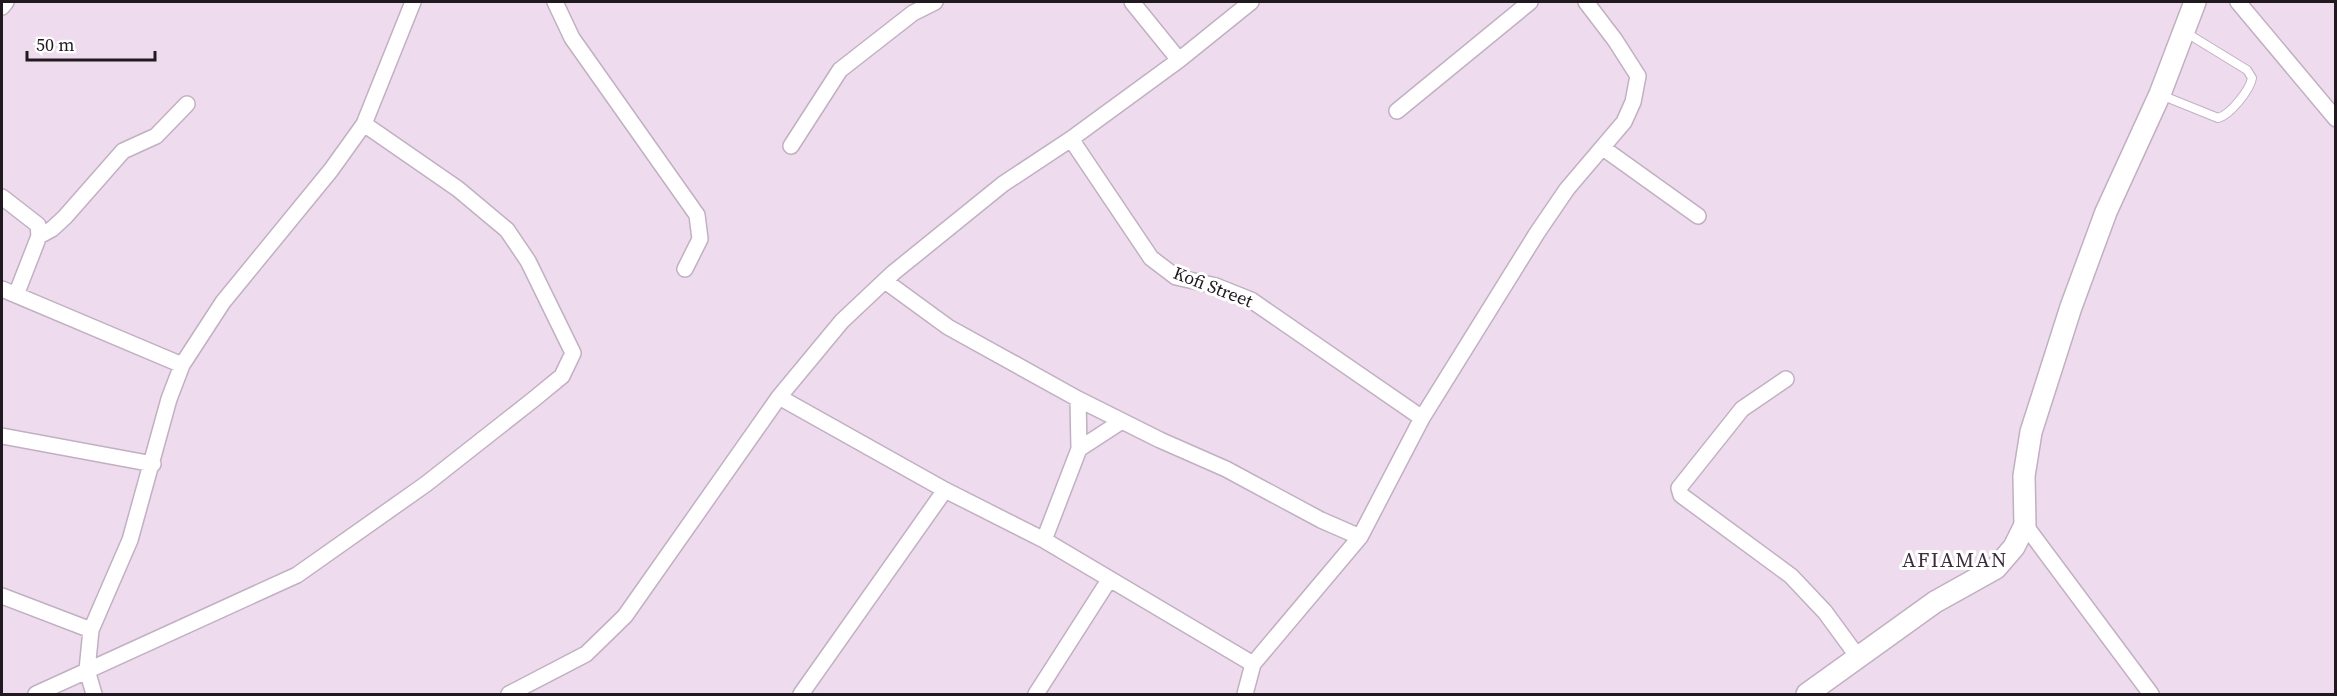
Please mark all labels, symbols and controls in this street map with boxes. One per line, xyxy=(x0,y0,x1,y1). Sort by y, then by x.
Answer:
scale bar xyxy=(27,24,154,62)
text: 50 m xyxy=(36,32,74,57)
street label: Kofi Street xyxy=(1170,260,1257,313)
district label: AFIAMAN xyxy=(1902,545,2008,574)

